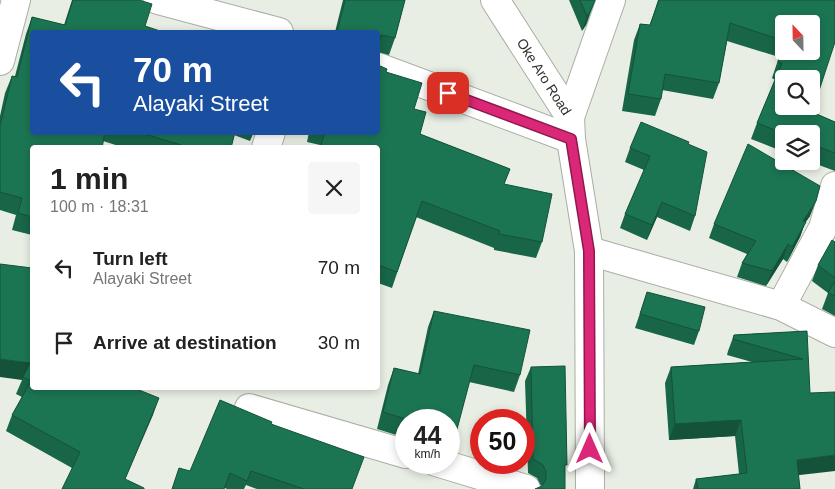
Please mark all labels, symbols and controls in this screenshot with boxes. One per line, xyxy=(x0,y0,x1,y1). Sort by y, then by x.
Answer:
north arrow xyxy=(775,15,820,60)
map controls xyxy=(775,15,820,170)
street label: Oke Aro Road xyxy=(514,35,575,118)
icon: left xyxy=(50,50,115,115)
text: 70 m xyxy=(133,50,213,89)
button: search xyxy=(775,70,820,115)
pin xyxy=(427,72,469,114)
icon: arrive xyxy=(434,79,462,107)
text: Alayaki Street xyxy=(133,91,269,116)
button: layers xyxy=(775,125,820,170)
text: 1 min xyxy=(50,162,128,195)
button: close xyxy=(308,162,360,214)
text: 100 m · 18:31 xyxy=(50,198,149,215)
text: Turn left xyxy=(93,248,168,269)
icon: left xyxy=(50,254,78,282)
text: 70 m xyxy=(318,257,360,278)
text: Alayaki Street xyxy=(93,270,192,287)
icon: arrive xyxy=(50,329,78,357)
text: Arrive at destination xyxy=(93,332,277,353)
text: 30 m xyxy=(318,332,360,353)
speed limit sign: 50 xyxy=(470,409,535,474)
text: 44 xyxy=(414,421,441,449)
position arrow xyxy=(563,422,615,474)
text: km/h xyxy=(414,447,441,461)

